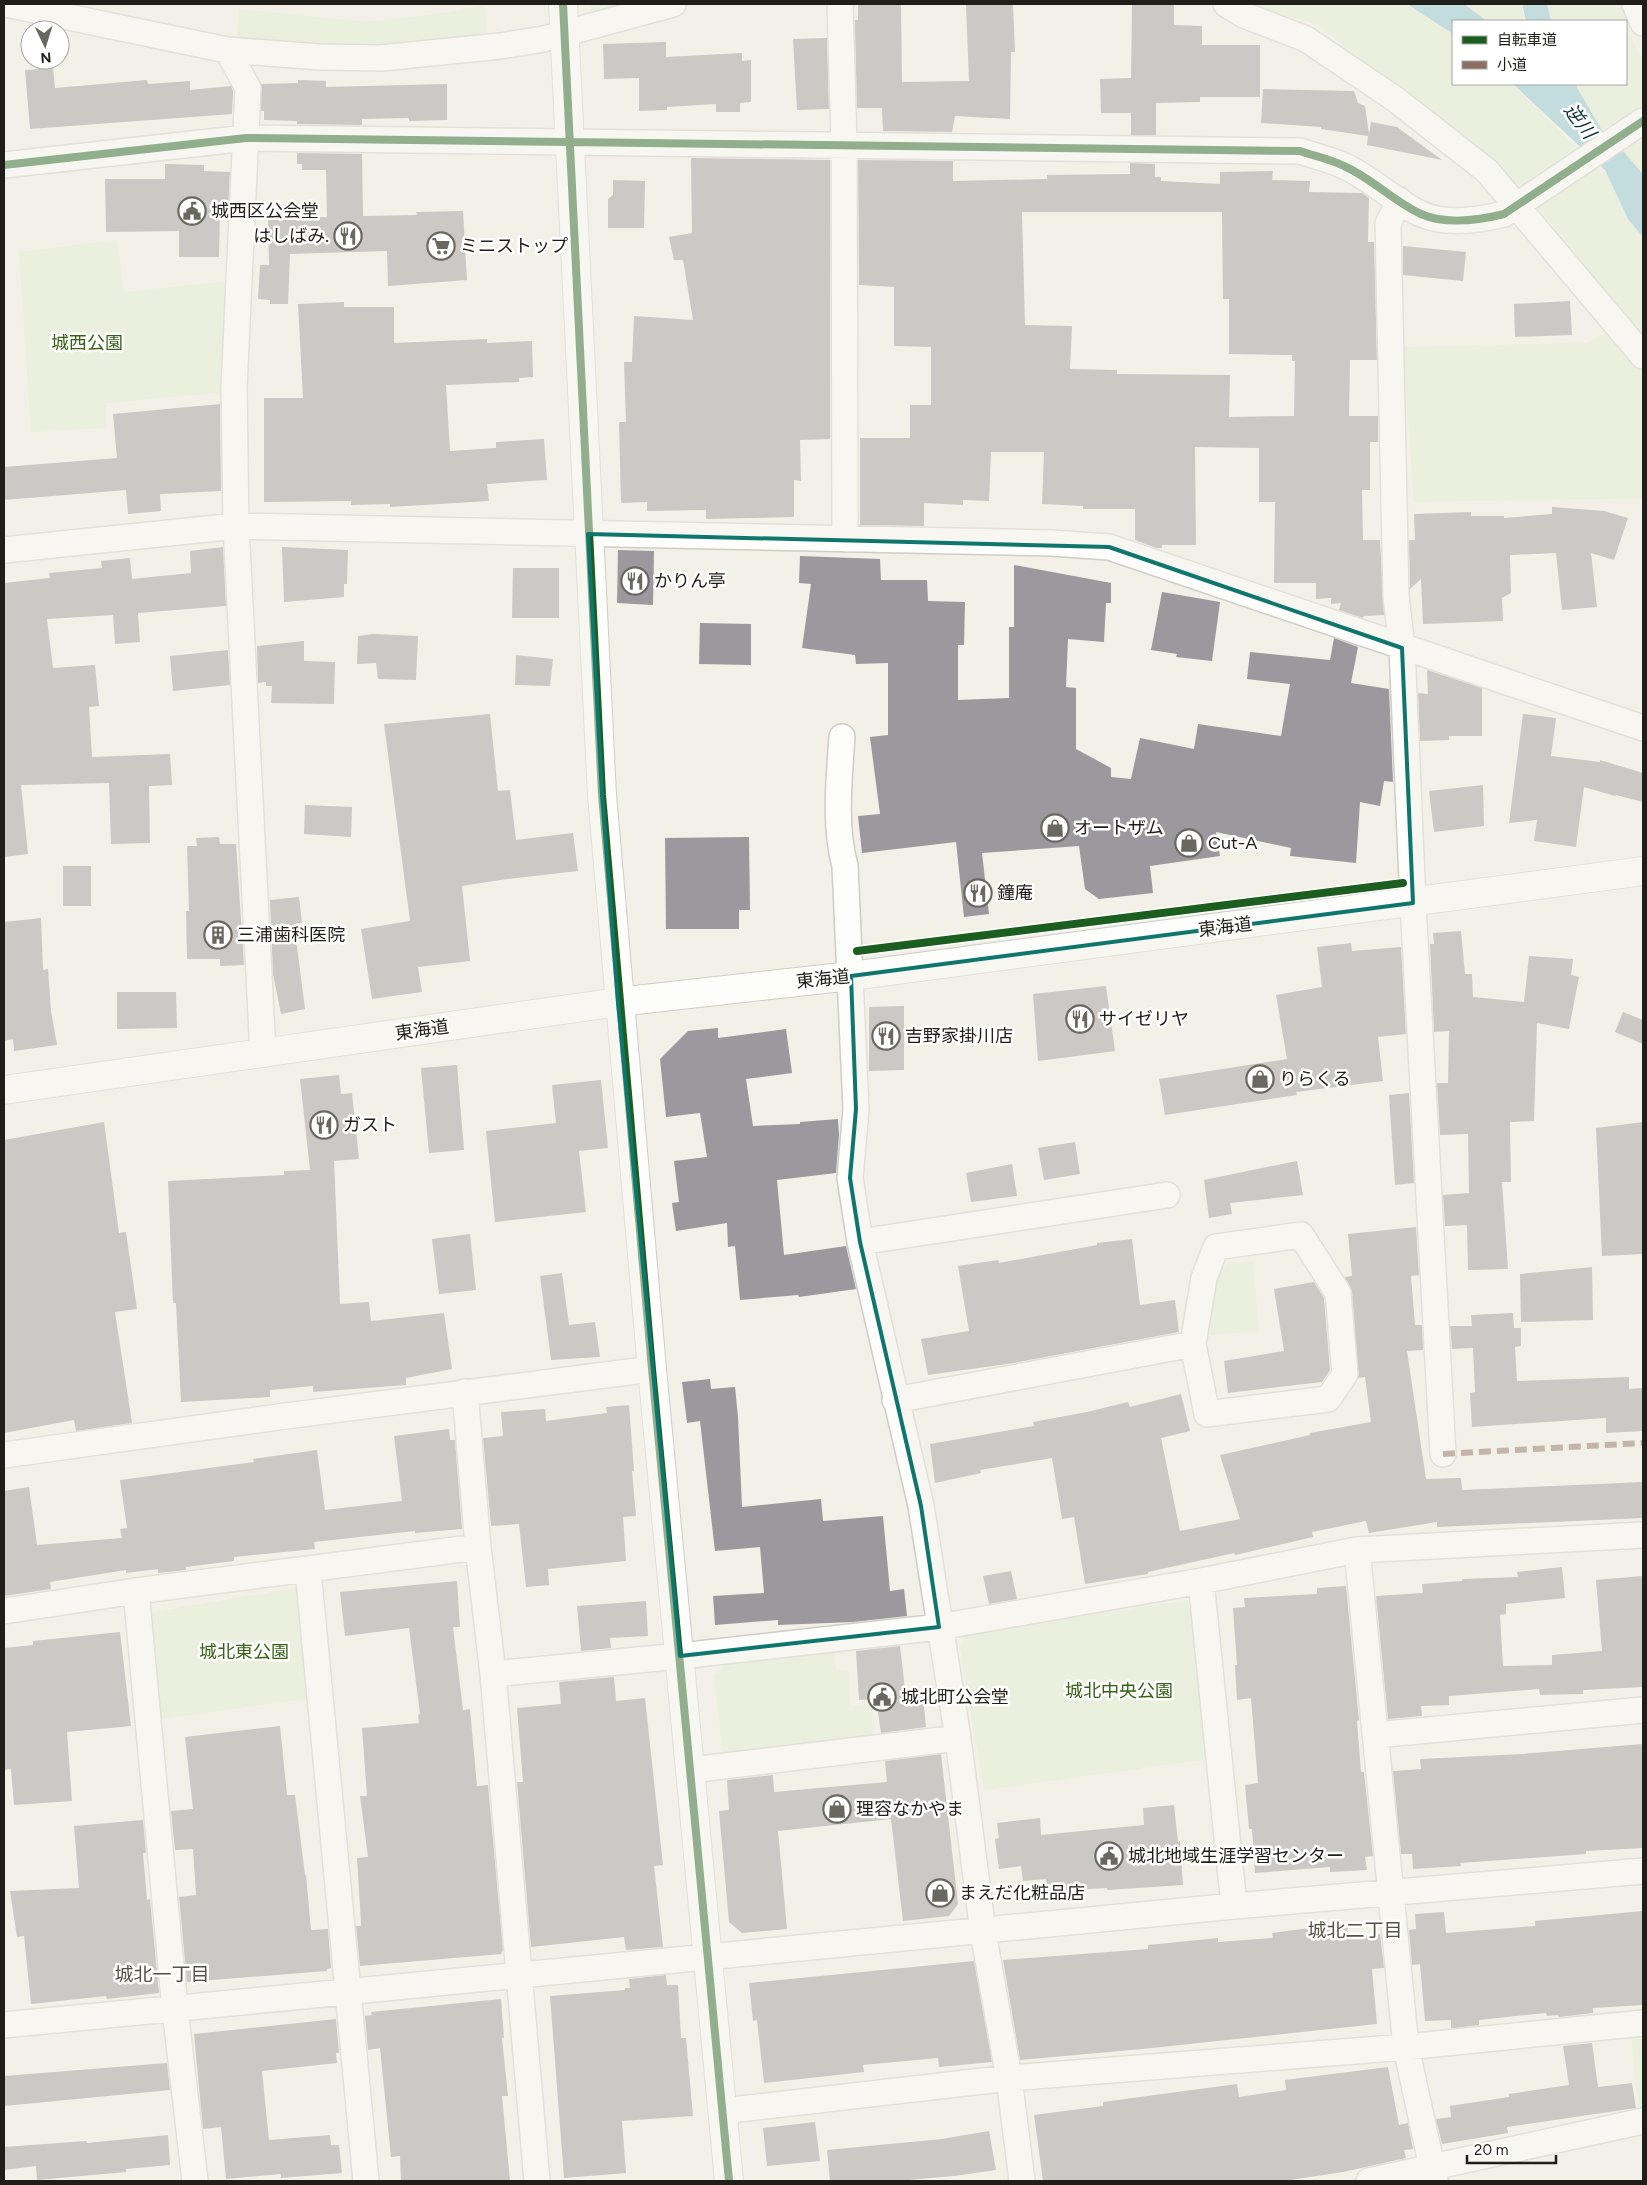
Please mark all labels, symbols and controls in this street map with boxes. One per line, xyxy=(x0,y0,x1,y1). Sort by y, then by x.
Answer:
north arrow xyxy=(20,20,70,70)
legend xyxy=(1452,20,1627,85)
text: 自転車道 xyxy=(1497,31,1557,49)
text: N xyxy=(40,49,52,66)
text: 小道 xyxy=(1497,56,1527,74)
water label: 逆川 xyxy=(1559,99,1602,145)
public building icon: 城西区公会堂 xyxy=(177,196,207,226)
place label: 城西区公会堂 xyxy=(211,200,319,222)
restaurant icon: はしばみ. xyxy=(333,221,363,251)
place label: はしばみ. xyxy=(253,225,329,247)
supermarket icon: ミニストップ xyxy=(426,231,456,261)
place label: ミニストップ xyxy=(460,235,568,257)
park label: 城西公園 xyxy=(51,332,123,354)
restaurant icon: かりん亭 xyxy=(620,566,650,596)
place label: かりん亭 xyxy=(654,570,726,592)
shop icon: オートザム xyxy=(1040,813,1070,843)
place label: オートザム xyxy=(1074,817,1164,839)
shop icon: Cut-A xyxy=(1174,828,1204,858)
place label: Cut-A xyxy=(1208,832,1258,854)
restaurant icon: 鐘庵 xyxy=(963,878,993,908)
place label: 鐘庵 xyxy=(997,882,1033,904)
street label: 東海道 xyxy=(1197,913,1253,941)
building icon: 三浦歯科医院 xyxy=(203,920,233,950)
place label: 三浦歯科医院 xyxy=(237,924,345,946)
street label: 東海道 xyxy=(795,965,851,993)
restaurant icon: サイゼリヤ xyxy=(1065,1004,1095,1034)
place label: サイゼリヤ xyxy=(1099,1008,1189,1030)
street label: 東海道 xyxy=(394,1015,450,1045)
restaurant icon: 吉野家掛川店 xyxy=(871,1021,901,1051)
place label: 吉野家掛川店 xyxy=(905,1025,1013,1047)
shop icon: りらくる xyxy=(1245,1064,1275,1094)
place label: りらくる xyxy=(1279,1068,1351,1090)
restaurant icon: ガスト xyxy=(309,1110,339,1140)
place label: ガスト xyxy=(343,1114,397,1136)
park label: 城北東公園 xyxy=(199,1641,289,1663)
park label: 城北中央公園 xyxy=(1065,1680,1173,1702)
public building icon: 城北町公会堂 xyxy=(867,1682,897,1712)
place label: 城北町公会堂 xyxy=(901,1686,1009,1708)
shop icon: 理容なかやま xyxy=(822,1794,852,1824)
place label: 理容なかやま xyxy=(856,1798,964,1820)
public building icon: 城北地域生涯学習センター xyxy=(1094,1841,1124,1871)
place label: 城北地域生涯学習センター xyxy=(1128,1845,1344,1867)
shop icon: まえだ化粧品店 xyxy=(925,1878,955,1908)
place label: まえだ化粧品店 xyxy=(959,1882,1085,1904)
district label: 城北二丁目 xyxy=(1307,1919,1403,1942)
district label: 城北一丁目 xyxy=(114,1963,210,1986)
scale bar xyxy=(1467,2132,1556,2164)
text: 20 m xyxy=(1474,2141,1508,2159)

